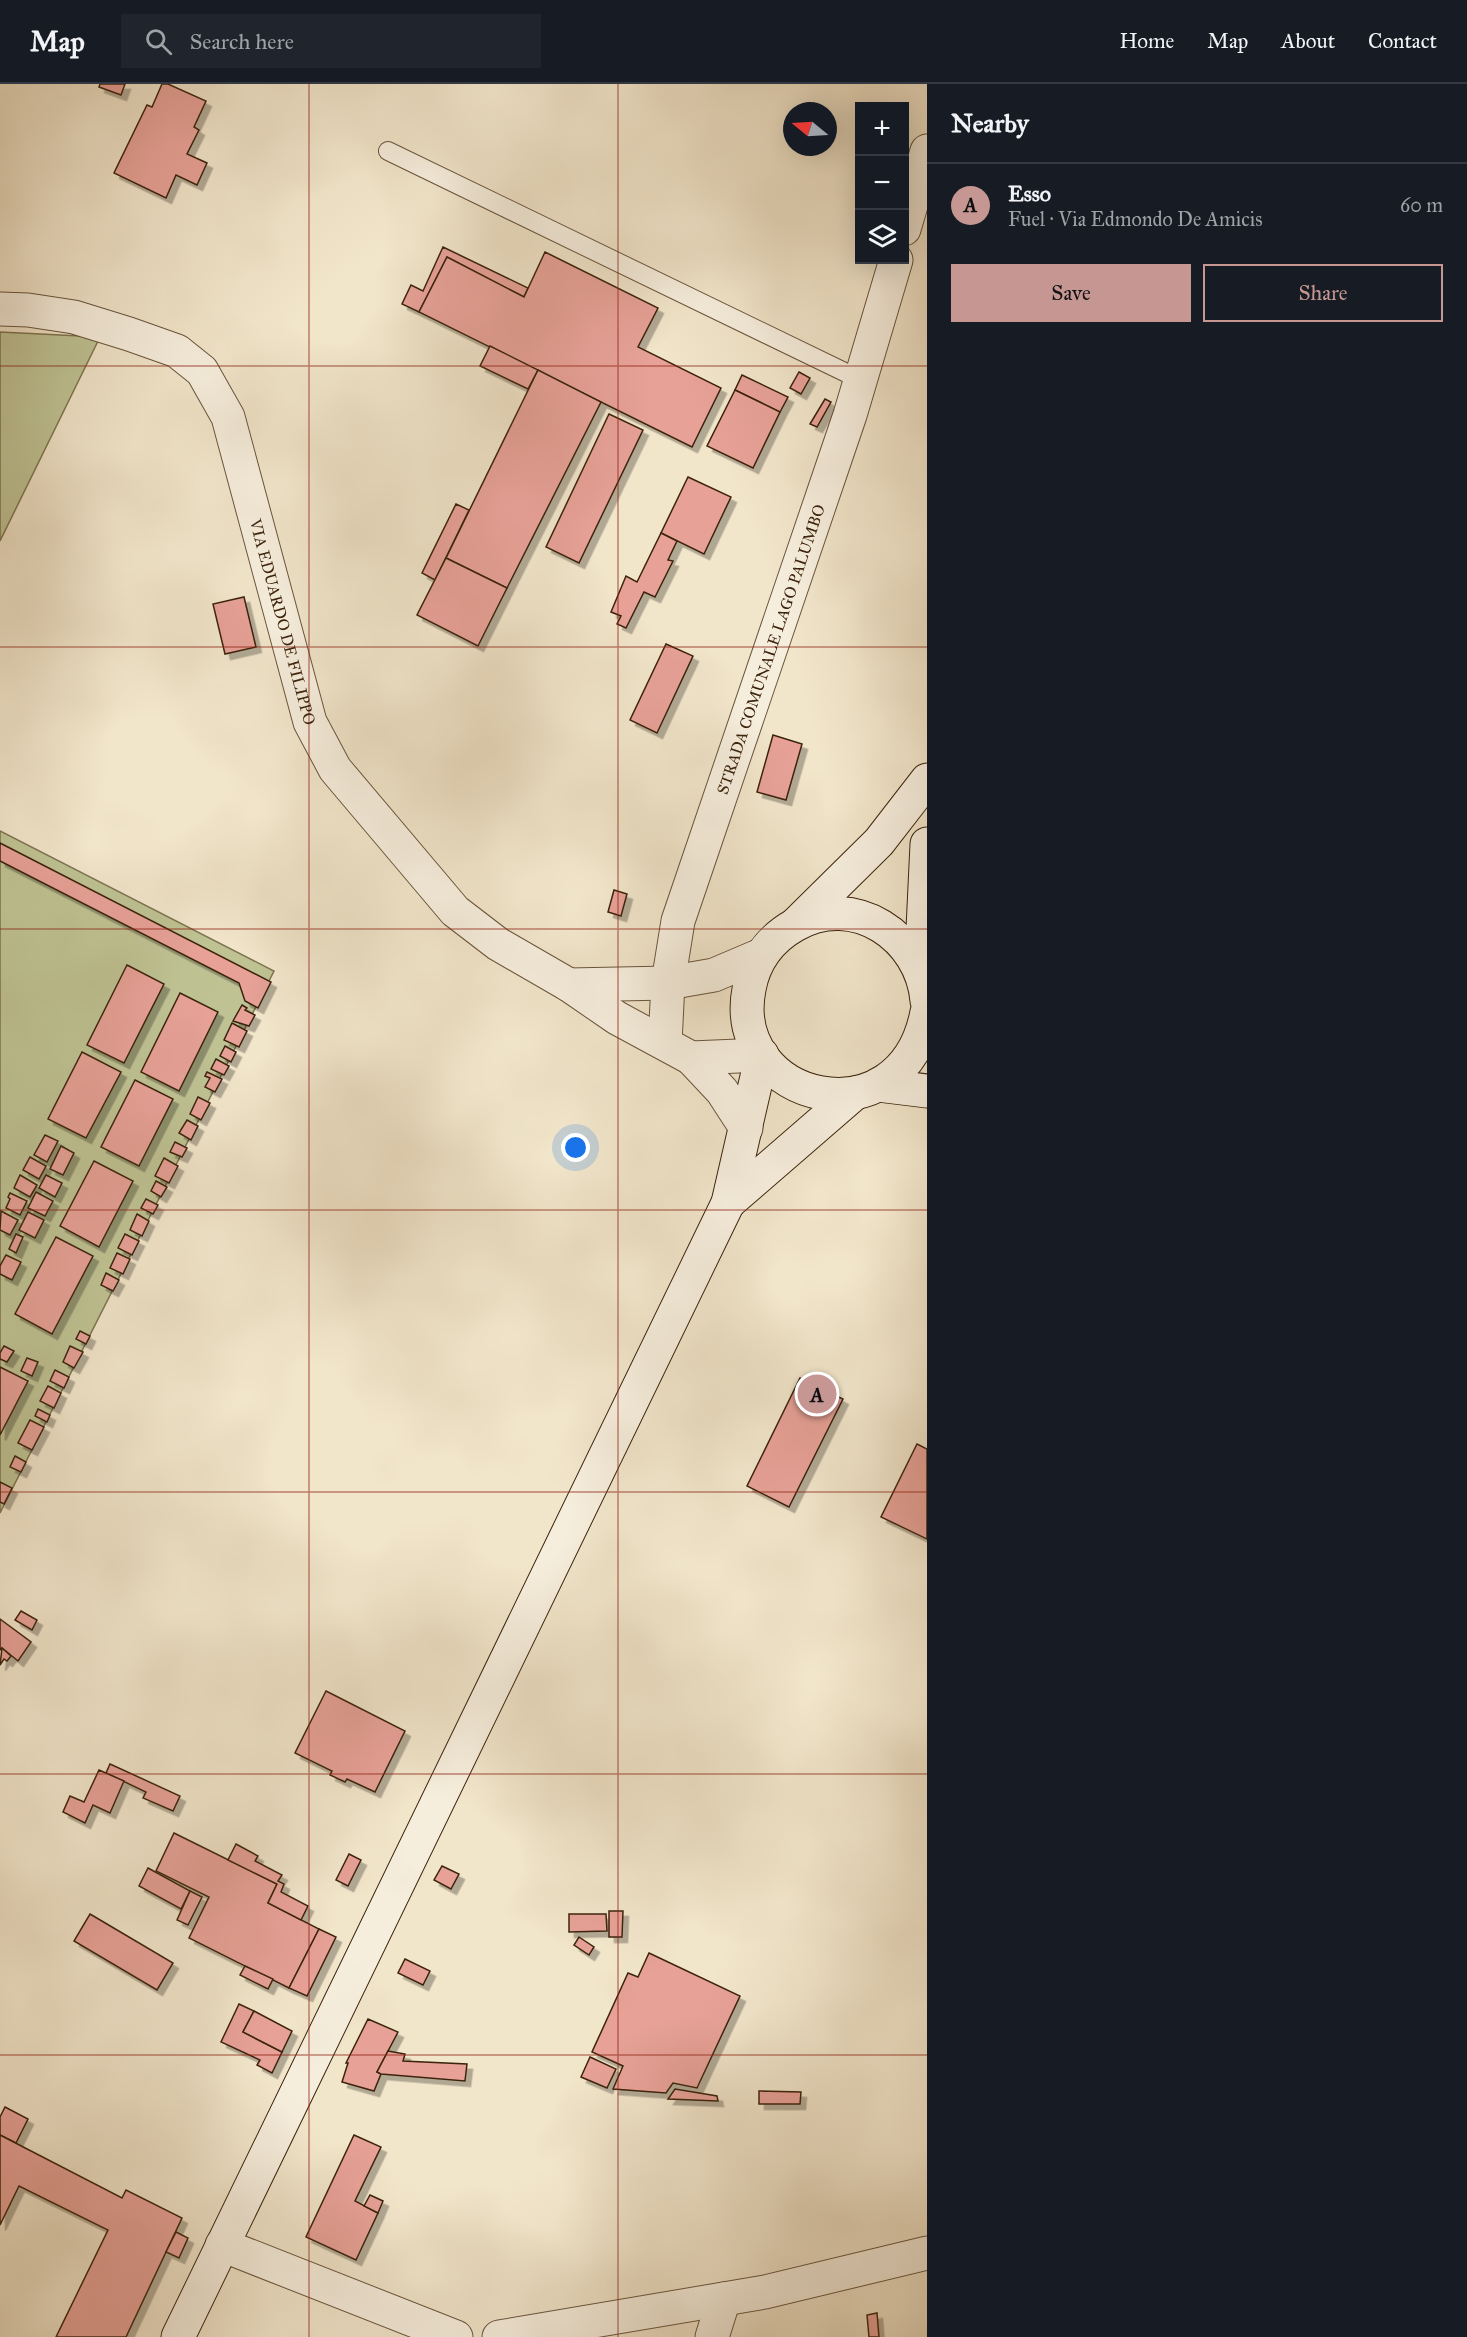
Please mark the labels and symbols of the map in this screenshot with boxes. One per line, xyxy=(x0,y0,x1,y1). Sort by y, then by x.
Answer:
north arrow xyxy=(783,102,837,156)
street label: STRADA COMUNALE LAGO PALUMBO xyxy=(712,502,828,797)
street label: VIA EDUARDO DE FILIPPO xyxy=(246,516,320,727)
your location xyxy=(561,1133,590,1162)
pin: A xyxy=(798,1372,836,1416)

